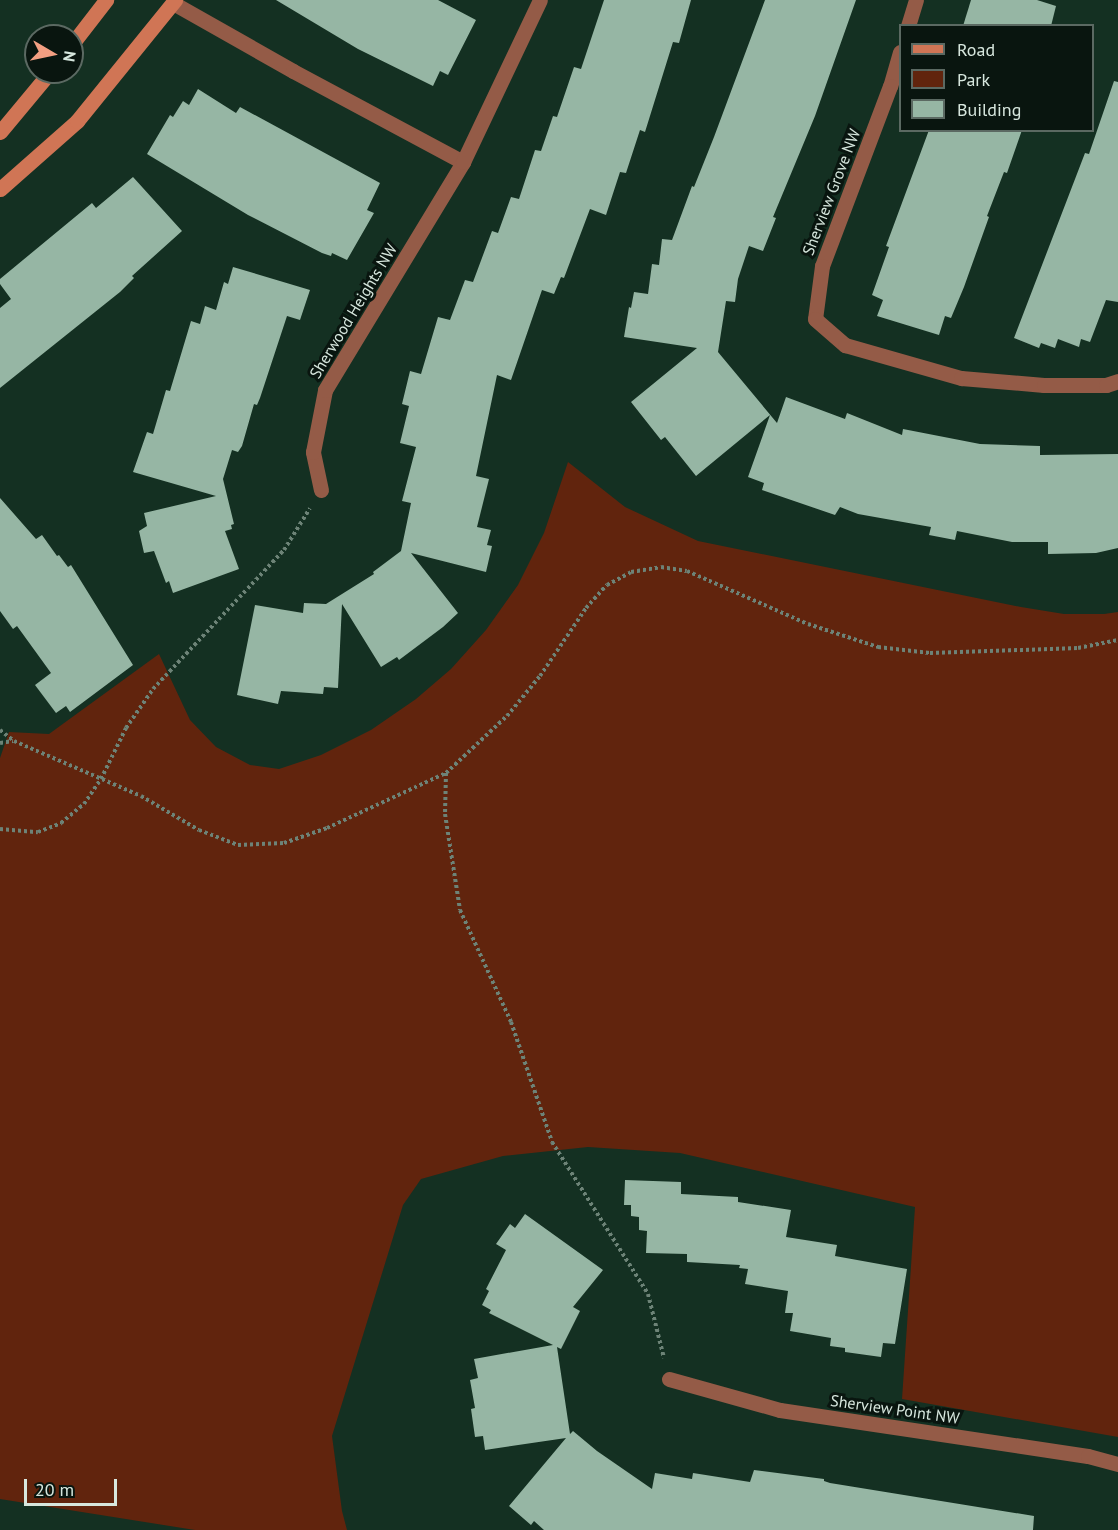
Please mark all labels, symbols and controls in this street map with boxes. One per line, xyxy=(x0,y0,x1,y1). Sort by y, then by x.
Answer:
north arrow xyxy=(24,24,84,84)
legend xyxy=(899,24,1094,132)
text: Road xyxy=(957,38,995,61)
text: N xyxy=(59,50,81,63)
text: Park xyxy=(957,68,990,91)
text: Building xyxy=(957,98,1021,121)
street label: Sherview Grove NW xyxy=(798,126,864,258)
street label: Sherwood Heights NW xyxy=(305,240,401,382)
street label: Sherview Point NW xyxy=(829,1390,961,1428)
scale bar xyxy=(27,1467,120,1505)
text: 20 m xyxy=(35,1478,74,1501)

